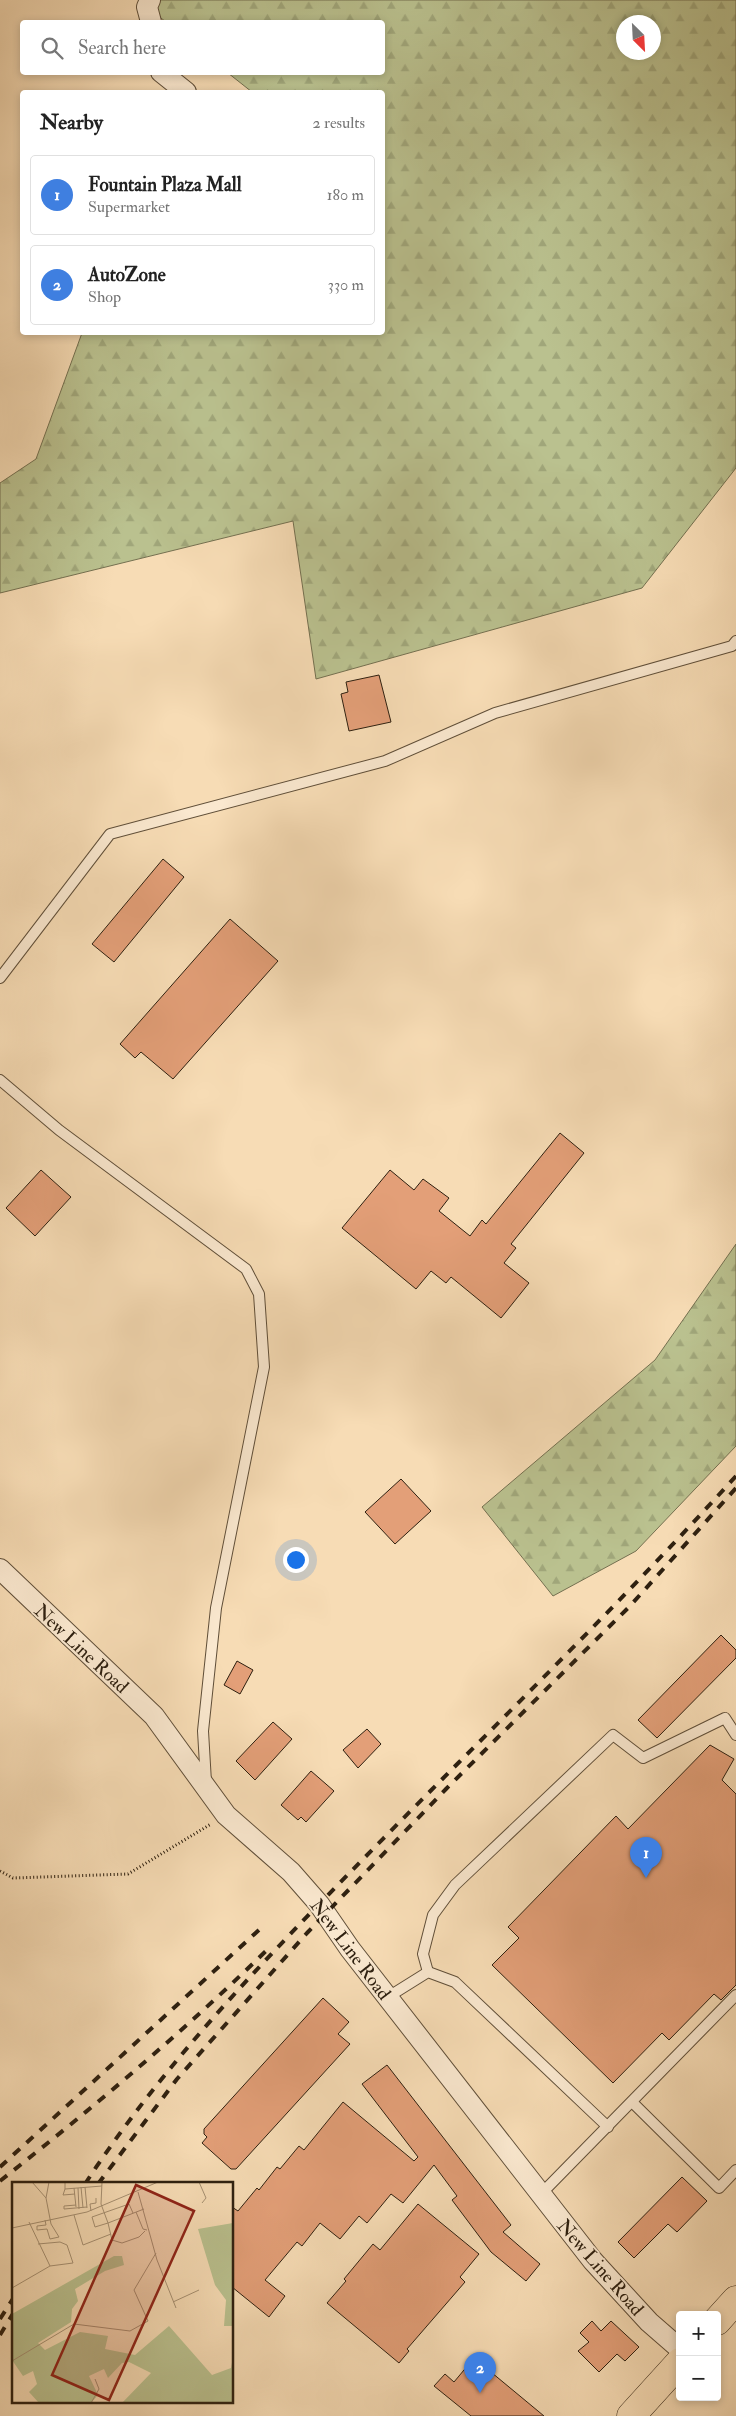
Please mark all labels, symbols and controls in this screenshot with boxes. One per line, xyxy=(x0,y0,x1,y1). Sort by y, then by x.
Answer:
north arrow xyxy=(616,15,661,60)
search box xyxy=(20,20,385,75)
icon: search xyxy=(38,34,66,62)
text: Search here xyxy=(78,36,166,60)
text: Nearby xyxy=(40,109,103,136)
text: 2 results xyxy=(312,113,365,133)
text: Fountain Plaza Mall xyxy=(88,173,242,197)
text: 1 xyxy=(54,185,60,205)
text: 180 m xyxy=(327,185,364,205)
text: Supermarket xyxy=(88,197,170,217)
text: AutoZone xyxy=(88,263,166,287)
text: 2 xyxy=(53,275,61,295)
text: 330 m xyxy=(328,275,364,295)
text: Shop xyxy=(88,287,121,307)
your location xyxy=(283,1547,309,1573)
street label: New Line Road xyxy=(29,1599,134,1699)
pin: 1 xyxy=(630,1837,662,1878)
street label: New Line Road xyxy=(304,1894,396,2005)
inset map xyxy=(12,2182,234,2404)
street label: New Line Road xyxy=(552,2214,649,2322)
map controls xyxy=(676,2311,721,2401)
button: + xyxy=(676,2311,721,2356)
pin: 2 xyxy=(464,2352,496,2393)
button: − xyxy=(676,2356,721,2401)

